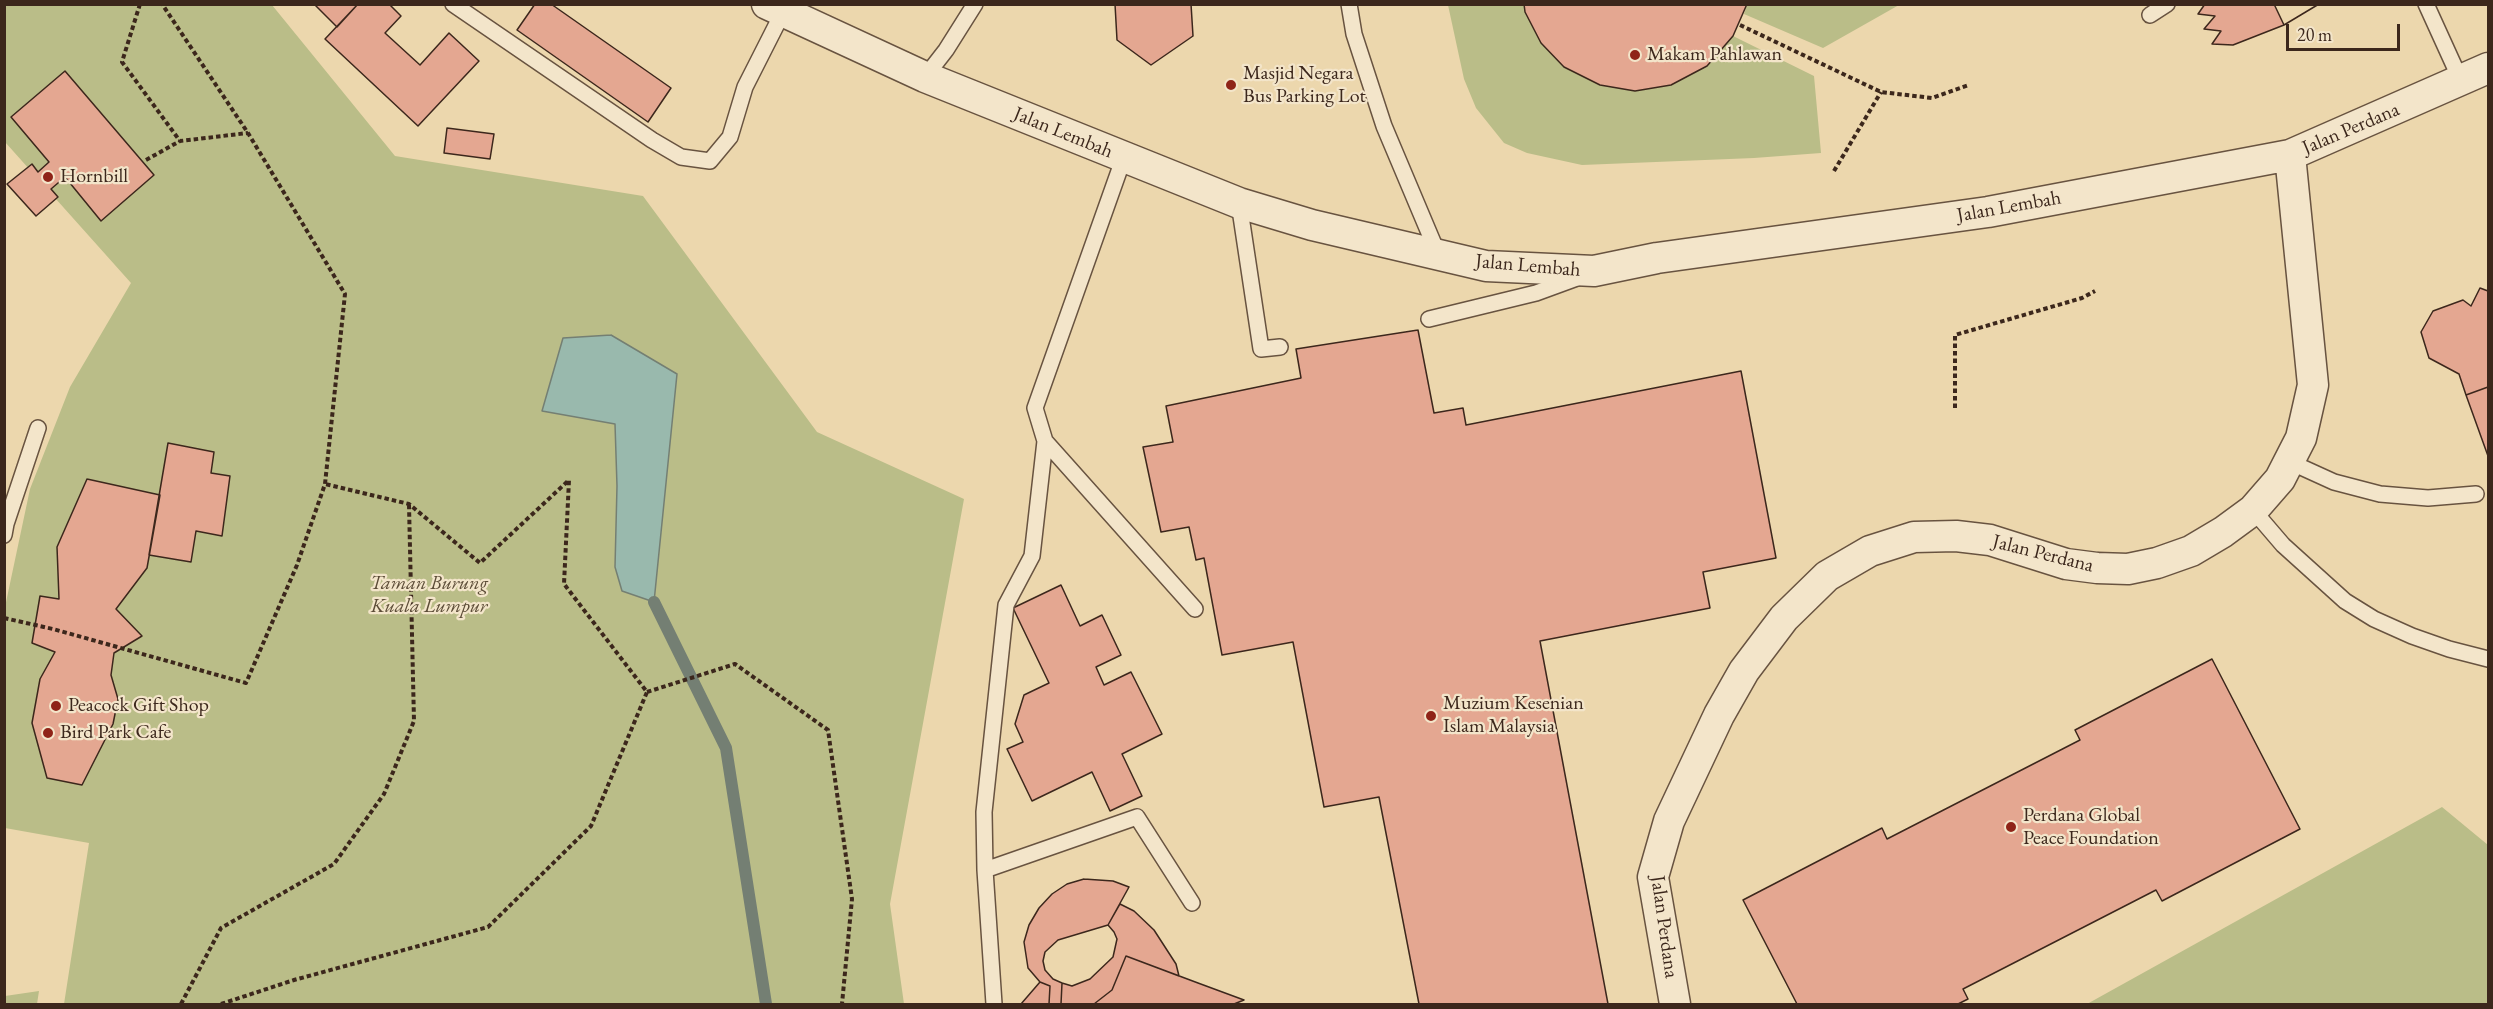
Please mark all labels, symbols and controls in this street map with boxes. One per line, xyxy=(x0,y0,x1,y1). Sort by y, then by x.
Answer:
scale bar xyxy=(2289,12,2403,50)
text: 20 m xyxy=(2297,23,2332,46)
place label: Makam Pahlawan xyxy=(1647,43,1782,67)
marker: Makam Pahlawan xyxy=(1628,48,1642,62)
place label: Masjid Negara Bus Parking Lot xyxy=(1243,62,1366,109)
marker: Masjid Negara Bus Parking Lot xyxy=(1224,78,1238,92)
street label: Jalan Perdana xyxy=(2299,98,2403,160)
street label: Jalan Lembah xyxy=(1010,102,1116,164)
place label: Hornbill xyxy=(60,165,128,189)
marker: Hornbill xyxy=(41,170,55,184)
street label: Jalan Lembah xyxy=(1955,186,2063,228)
street label: Jalan Lembah xyxy=(1474,249,1582,283)
street label: Jalan Perdana xyxy=(1990,530,2096,578)
park label: Taman Burung Kuala Lumpur xyxy=(370,572,488,619)
place label: Muzium Kesenian Islam Malaysia xyxy=(1443,692,1584,739)
place label: Peacock Gift Shop xyxy=(68,694,209,718)
marker: Peacock Gift Shop xyxy=(49,699,63,713)
marker: Muzium Kesenian Islam Malaysia xyxy=(1424,709,1438,723)
place label: Bird Park Cafe xyxy=(60,721,171,745)
marker: Bird Park Cafe xyxy=(41,726,55,740)
place label: Perdana Global Peace Foundation xyxy=(2023,804,2159,851)
marker: Perdana Global Peace Foundation xyxy=(2004,820,2018,834)
street label: Jalan Perdana xyxy=(1645,874,1683,980)

